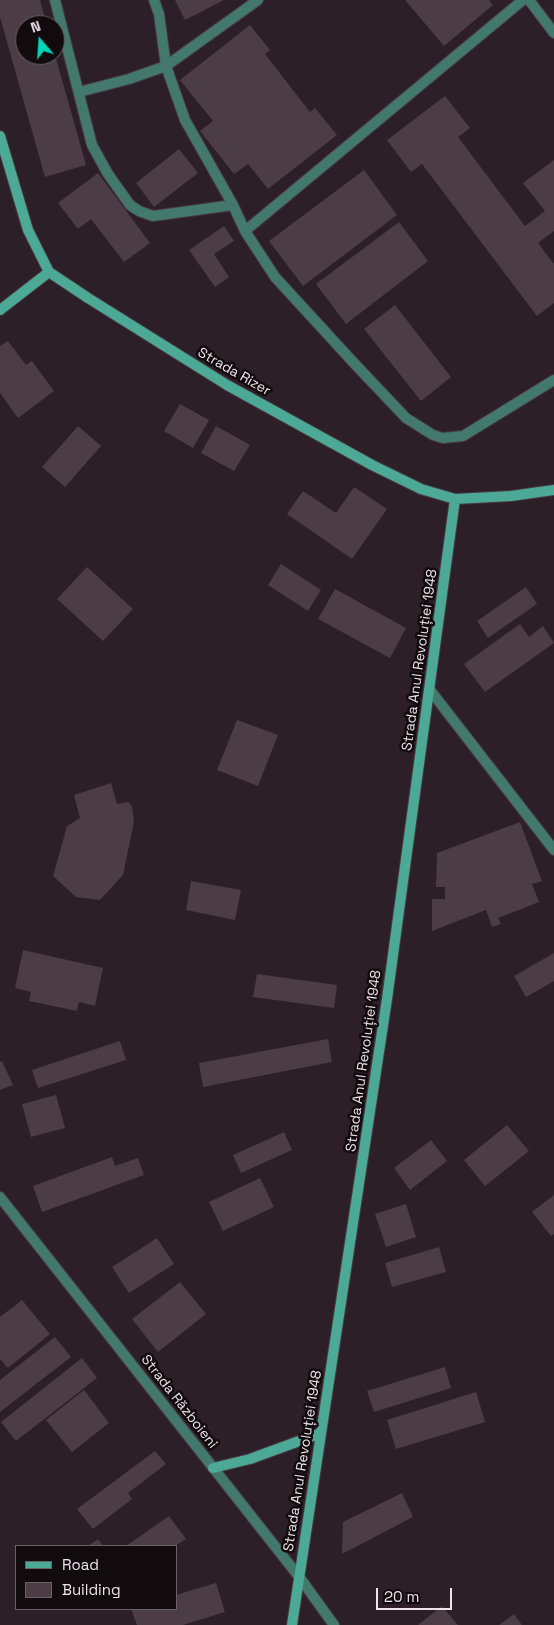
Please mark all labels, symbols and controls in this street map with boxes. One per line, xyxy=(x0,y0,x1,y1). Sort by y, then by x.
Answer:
north arrow xyxy=(15,15,65,65)
text: N xyxy=(28,17,43,37)
street label: Strada Rizer xyxy=(195,344,273,400)
street label: Strada Anul Revoluției 1948 xyxy=(399,568,441,752)
street label: Strada Anul Revoluției 1948 xyxy=(343,969,385,1153)
street label: Strada Războieni xyxy=(137,1352,221,1452)
street label: Strada Anul Revoluției 1948 xyxy=(280,1369,326,1553)
legend xyxy=(15,1545,178,1610)
text: Road xyxy=(62,1555,99,1574)
scale bar xyxy=(379,1578,455,1610)
text: Building xyxy=(62,1580,121,1599)
text: 20 m xyxy=(384,1587,419,1606)

